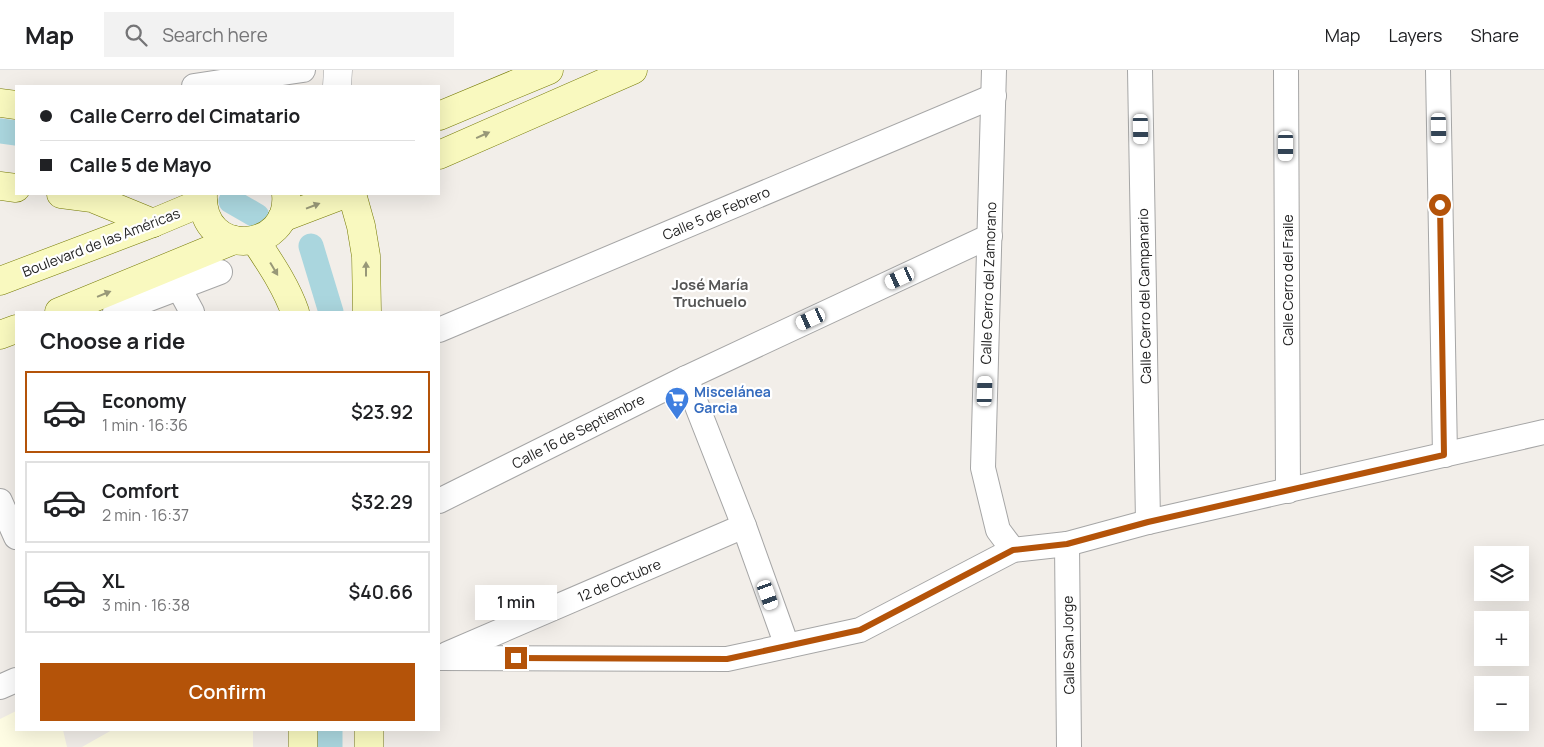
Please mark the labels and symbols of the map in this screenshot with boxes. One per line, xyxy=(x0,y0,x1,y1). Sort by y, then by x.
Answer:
car xyxy=(1431,113,1446,143)
car xyxy=(1133,114,1148,144)
one-way arrow xyxy=(476,131,490,139)
car xyxy=(1278,131,1293,161)
street label: Calle 5 de Febrero xyxy=(659,182,773,244)
route start xyxy=(1429,194,1451,216)
street label: Calle Cerro del Zamorano xyxy=(976,201,1000,365)
one-way arrow xyxy=(306,202,321,210)
street label: Boulevard de las Américas xyxy=(19,203,183,281)
street label: Calle Cerro del Campanario xyxy=(1133,208,1155,384)
street label: Calle Cerro del Fraile xyxy=(1278,214,1297,346)
one-way arrow xyxy=(362,261,370,277)
one-way arrow xyxy=(269,262,278,275)
car xyxy=(883,265,916,291)
district label: José María Truchuelo xyxy=(671,274,749,312)
one-way arrow xyxy=(97,290,111,298)
car xyxy=(794,306,827,332)
car xyxy=(976,376,993,406)
place label: Miscelánea Garcia xyxy=(694,382,771,417)
supermarket icon: Miscelánea Garcia xyxy=(664,386,690,420)
street label: Calle 16 de Septiembre xyxy=(508,389,648,473)
street label: 12 de Octubre xyxy=(574,554,664,606)
car xyxy=(755,578,780,612)
callout: 1 min xyxy=(475,586,557,620)
street label: Calle San Jorge xyxy=(1058,595,1078,695)
route end xyxy=(505,647,527,669)

